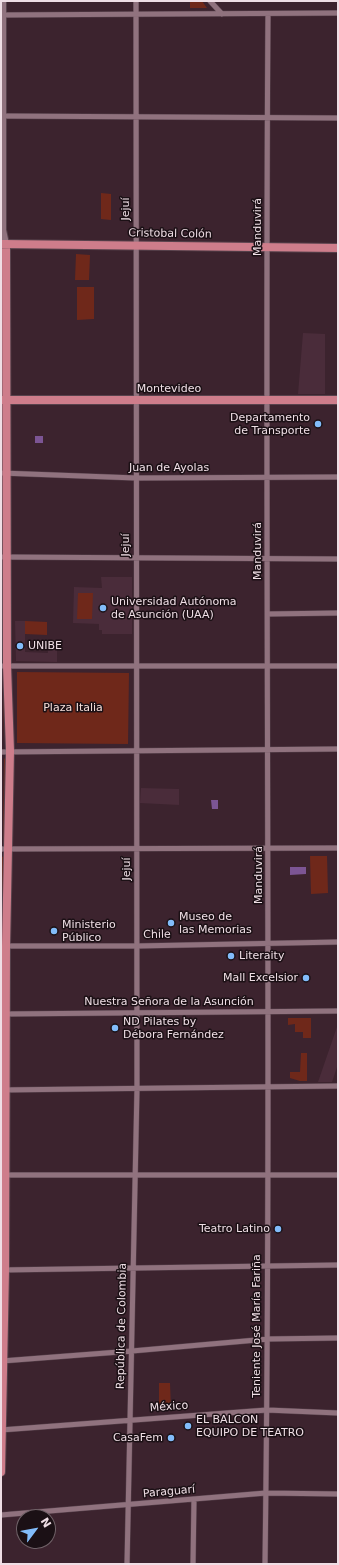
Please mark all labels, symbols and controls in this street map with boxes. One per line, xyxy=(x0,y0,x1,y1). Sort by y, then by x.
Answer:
street label: Jejuí xyxy=(119,197,133,221)
street label: Manduvirá xyxy=(251,198,265,256)
street label: Cristobal Colón xyxy=(128,227,212,241)
street label: Montevideo xyxy=(137,382,201,396)
place label: Departamento de Transporte xyxy=(230,411,310,437)
marker: Departamento de Transporte xyxy=(313,419,323,429)
street label: Juan de Ayolas xyxy=(129,461,209,475)
street label: Manduvirá xyxy=(251,522,265,580)
street label: Jejuí xyxy=(119,533,133,557)
place label: Universidad Autónoma de Asunción (UAA) xyxy=(111,595,237,621)
marker: Universidad Autónoma de Asunción (UAA) xyxy=(98,603,108,613)
place label: UNIBE xyxy=(28,639,62,653)
marker: UNIBE xyxy=(15,641,25,651)
park label: Plaza Italia xyxy=(43,701,103,715)
street label: Manduvirá xyxy=(252,846,266,904)
street label: Jejuí xyxy=(120,857,134,881)
place label: Museo de las Memorias xyxy=(179,910,252,936)
place label: Ministerio Público xyxy=(62,918,116,944)
marker: Museo de las Memorias xyxy=(166,918,176,928)
marker: Ministerio Público xyxy=(49,926,59,936)
street label: Chile xyxy=(143,928,171,942)
place label: Literaity xyxy=(239,949,284,963)
marker: Literaity xyxy=(226,951,236,961)
place label: Mall Excelsior xyxy=(223,971,298,985)
marker: Mall Excelsior xyxy=(301,973,311,983)
street label: Nuestra Señora de la Asunción xyxy=(84,995,254,1009)
place label: ND Pilates by Débora Fernández xyxy=(123,1015,224,1041)
marker: ND Pilates by Débora Fernández xyxy=(110,1023,120,1033)
place label: Teatro Latino xyxy=(199,1222,270,1236)
marker: Teatro Latino xyxy=(273,1224,283,1234)
street label: Teniente José María Fariña xyxy=(250,1254,264,1398)
street label: República de Colombia xyxy=(114,1263,130,1389)
street label: México xyxy=(149,1399,189,1415)
place label: EL BALCON EQUIPO DE TEATRO xyxy=(196,1413,304,1439)
marker: EL BALCON EQUIPO DE TEATRO xyxy=(183,1421,193,1431)
place label: CasaFem xyxy=(113,1431,163,1445)
marker: CasaFem xyxy=(166,1433,176,1443)
street label: Paraguarí xyxy=(142,1483,196,1501)
north arrow xyxy=(16,1509,56,1549)
text: N xyxy=(38,1516,54,1530)

